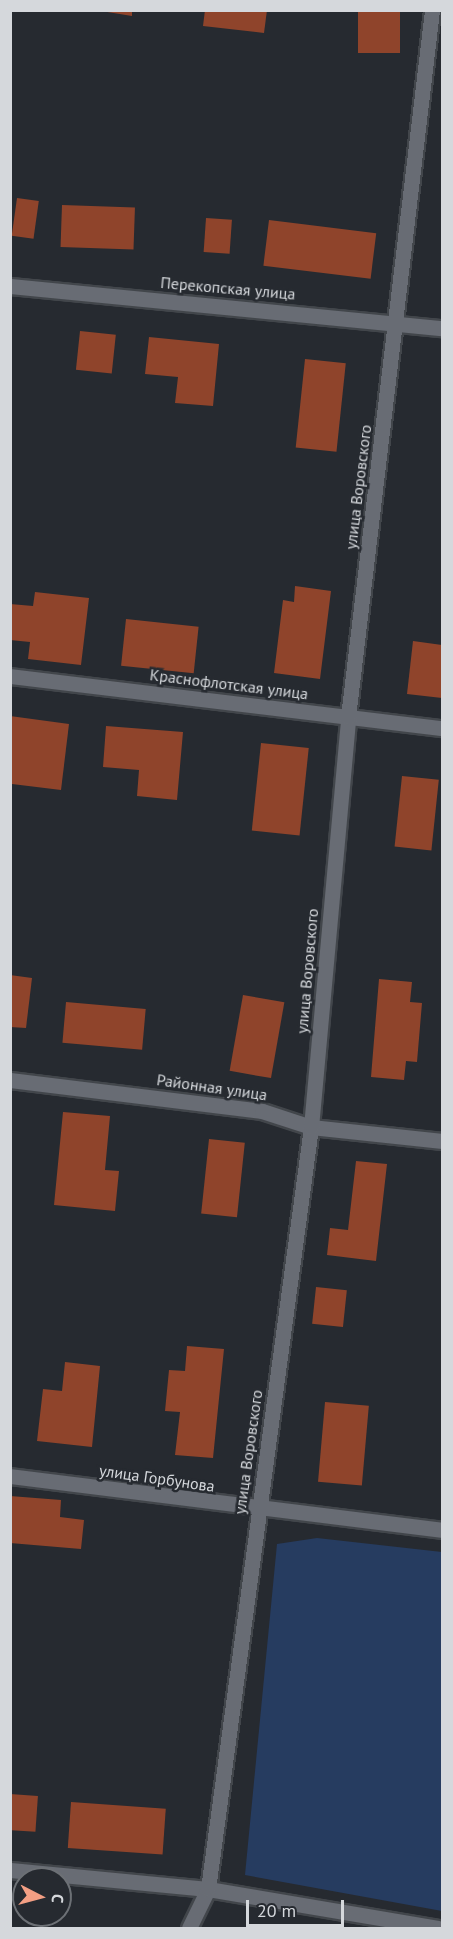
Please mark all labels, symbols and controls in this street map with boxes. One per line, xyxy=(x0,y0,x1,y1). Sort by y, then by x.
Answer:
street label: Перекопская улица xyxy=(160,273,296,303)
street label: улица Воровского xyxy=(341,423,375,551)
street label: Краснофлотская улица xyxy=(149,665,309,703)
street label: улица Воровского xyxy=(292,908,322,1034)
street label: Районная улица xyxy=(155,1070,269,1104)
street label: улица Воровского xyxy=(230,1388,266,1516)
street label: улица Горбунова xyxy=(98,1460,216,1496)
north arrow xyxy=(12,1867,72,1927)
scale bar xyxy=(249,1888,346,1926)
text: С xyxy=(48,1893,68,1904)
text: 20 m xyxy=(257,1899,296,1922)

